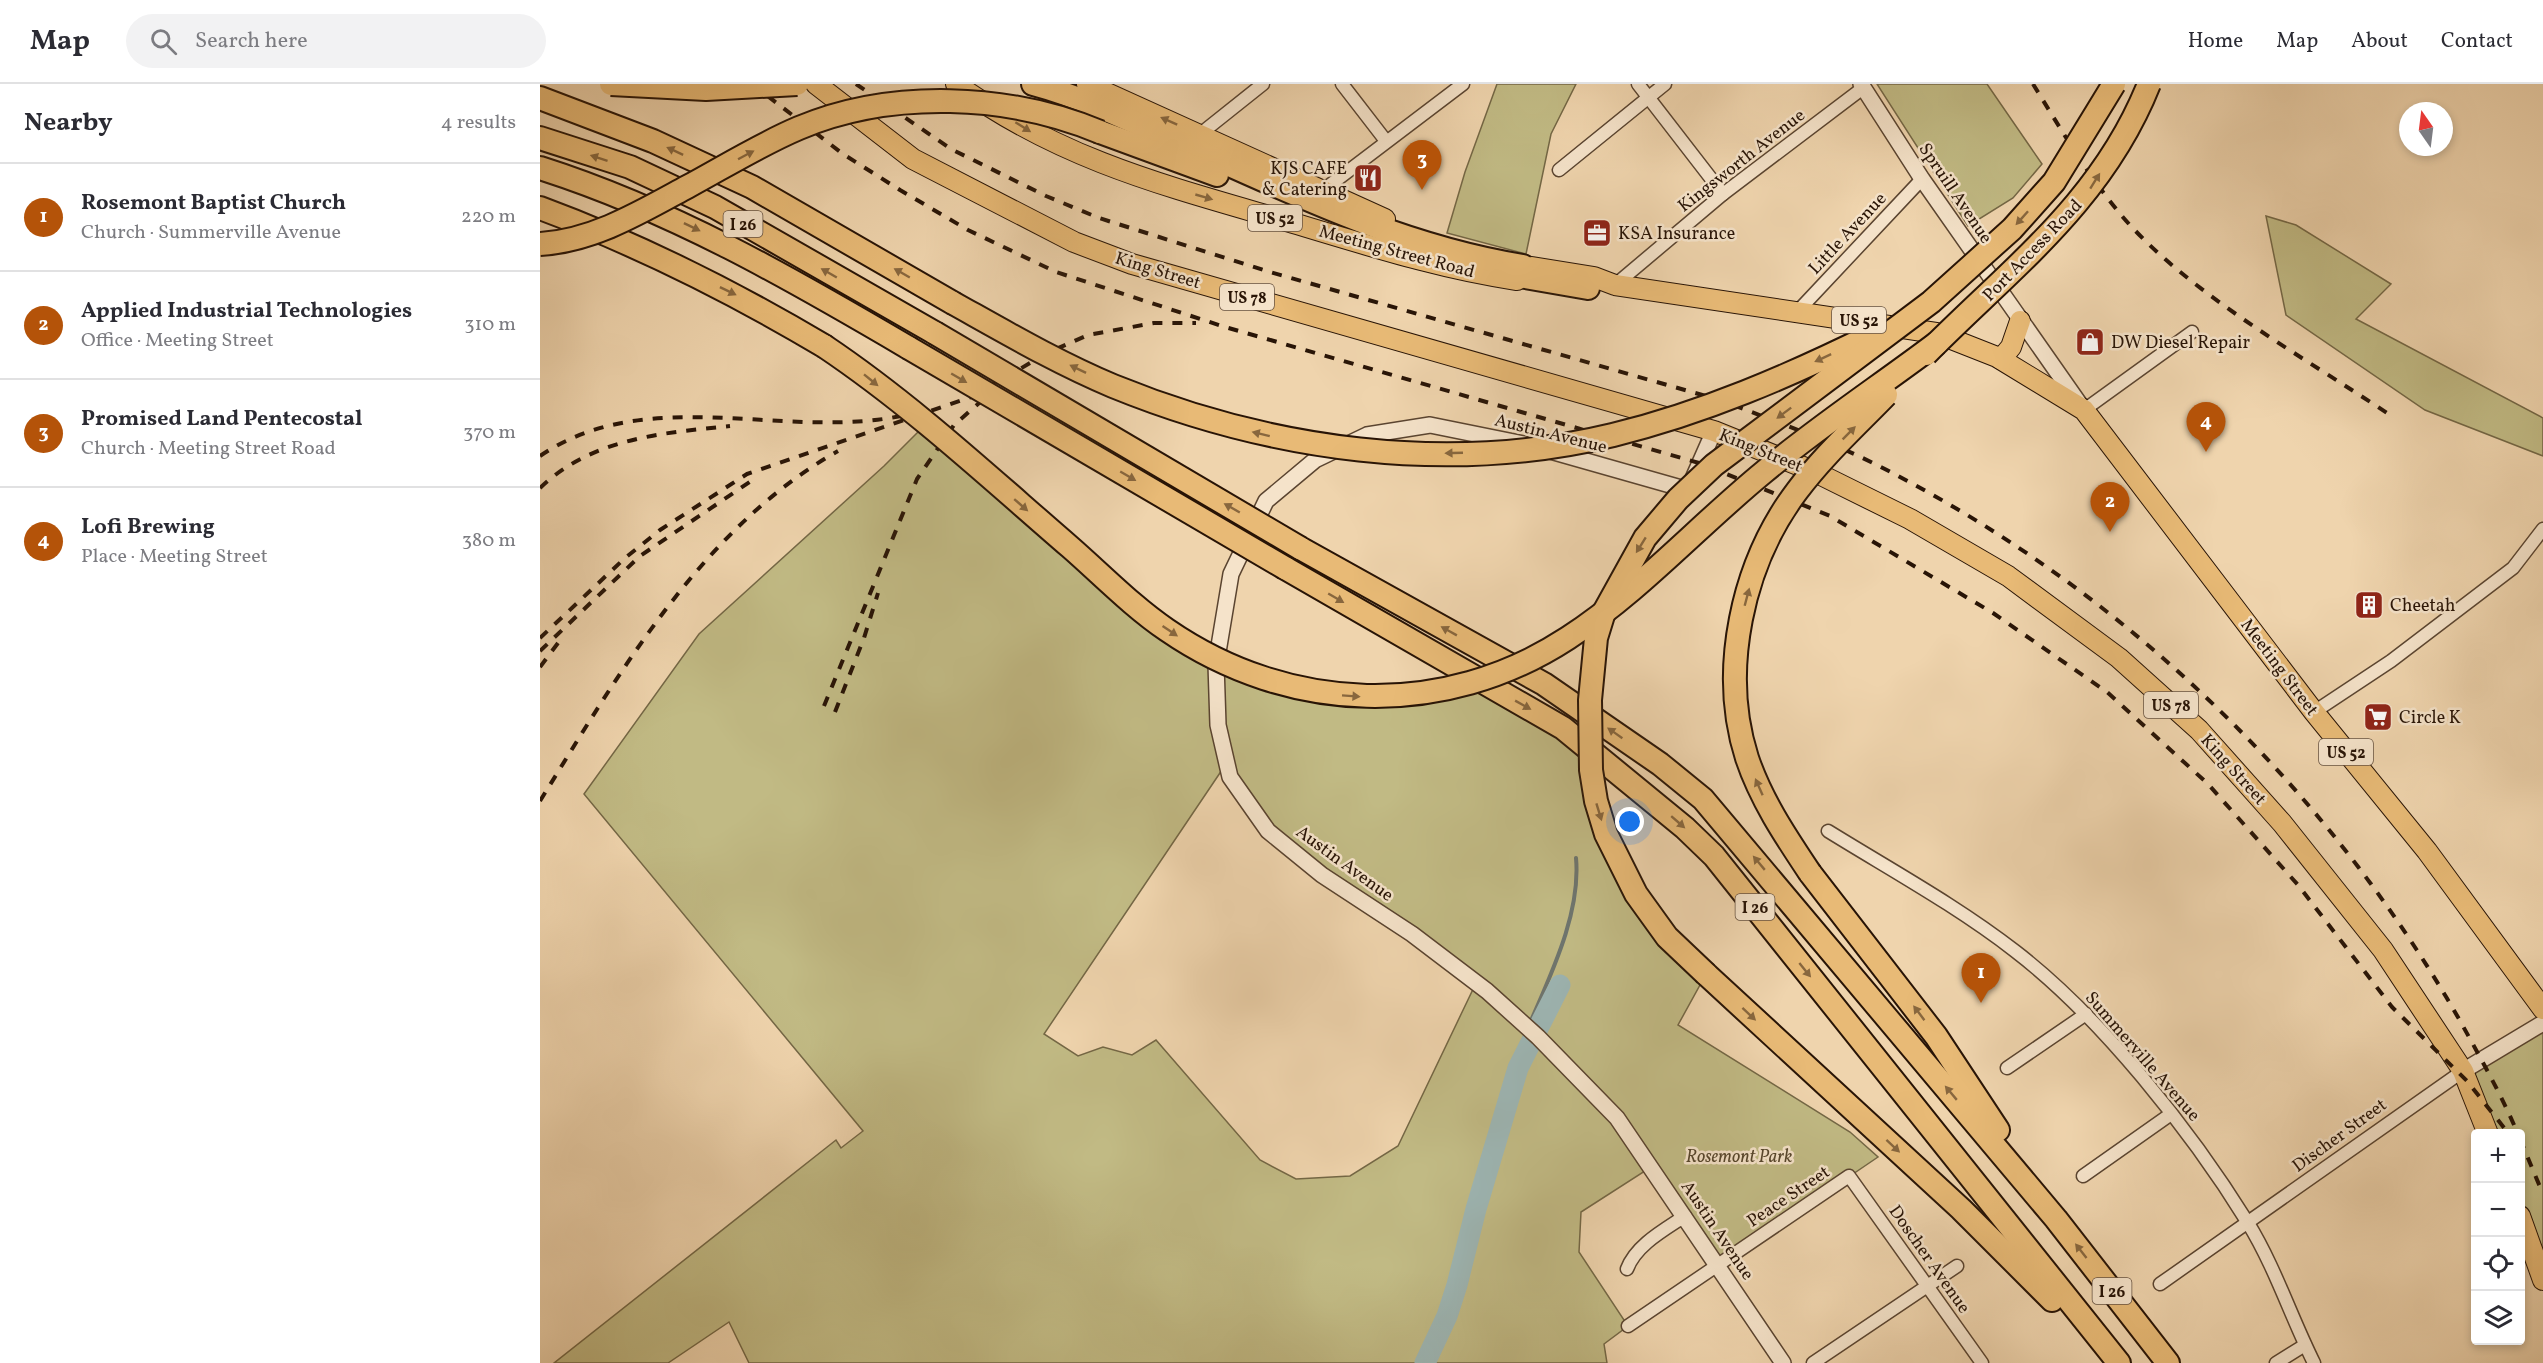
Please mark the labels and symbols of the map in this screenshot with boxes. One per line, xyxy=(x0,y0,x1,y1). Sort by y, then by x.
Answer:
north arrow xyxy=(2399,102,2453,156)
street label: Kingsworth Avenue xyxy=(1673,104,1811,219)
one-way arrow xyxy=(1159,116,1177,126)
one-way arrow xyxy=(1015,121,1031,132)
street label: Spruill Avenue xyxy=(1912,139,1998,249)
pin: 3 xyxy=(1402,141,1442,190)
one-way arrow xyxy=(667,147,684,156)
one-way arrow xyxy=(738,150,755,160)
one-way arrow xyxy=(590,152,608,162)
place label: KJS CAFE & Catering xyxy=(1262,157,1347,203)
restaurant icon: KJS CAFE & Catering xyxy=(1352,162,1384,194)
one-way arrow xyxy=(2089,172,2100,189)
street label: Little Avenue xyxy=(1803,187,1893,281)
one-way arrow xyxy=(1195,193,1213,202)
street label: Port Access Road xyxy=(1978,194,2089,308)
road number: US 52 xyxy=(1248,205,1302,231)
road number: I 26 xyxy=(724,211,762,237)
one-way arrow xyxy=(2015,211,2029,225)
office icon: KSA Insurance xyxy=(1581,217,1613,249)
street label: Meeting Street Road xyxy=(1316,220,1477,285)
one-way arrow xyxy=(683,222,701,232)
place label: KSA Insurance xyxy=(1618,222,1735,247)
street label: King Street xyxy=(1112,247,1203,296)
one-way arrow xyxy=(820,268,837,278)
one-way arrow xyxy=(894,268,910,279)
road number: US 78 xyxy=(1220,284,1274,310)
one-way arrow xyxy=(720,286,737,296)
road number: US 52 xyxy=(1832,307,1886,333)
shop icon: DW Diesel Repair xyxy=(2074,326,2106,358)
place label: DW Diesel Repair xyxy=(2111,331,2251,356)
one-way arrow xyxy=(1815,354,1832,363)
one-way arrow xyxy=(1069,365,1086,374)
one-way arrow xyxy=(951,372,967,383)
one-way arrow xyxy=(864,374,879,386)
pin: 4 xyxy=(2186,402,2226,452)
one-way arrow xyxy=(1776,407,1791,419)
street label: Austin Avenue xyxy=(1492,408,1610,461)
street label: King Street xyxy=(1715,423,1806,480)
one-way arrow xyxy=(1841,427,1855,441)
one-way arrow xyxy=(1252,429,1270,439)
one-way arrow xyxy=(1445,448,1464,458)
one-way arrow xyxy=(1120,471,1137,481)
pin: 2 xyxy=(2090,482,2130,532)
one-way arrow xyxy=(1013,498,1028,511)
one-way arrow xyxy=(1224,502,1240,513)
one-way arrow xyxy=(1636,537,1647,553)
one-way arrow xyxy=(1743,587,1752,605)
building icon: Cheetah xyxy=(2353,589,2385,621)
one-way arrow xyxy=(1328,592,1344,603)
place label: Cheetah xyxy=(2390,594,2456,619)
street label: Meeting Street xyxy=(2234,614,2324,722)
one-way arrow xyxy=(1161,626,1178,637)
one-way arrow xyxy=(1440,626,1457,636)
one-way arrow xyxy=(1342,692,1361,701)
road number: US 78 xyxy=(2144,692,2198,718)
one-way arrow xyxy=(1515,700,1532,710)
supermarket icon: Circle K xyxy=(2362,701,2394,733)
place label: Circle K xyxy=(2399,706,2461,731)
one-way arrow xyxy=(1608,727,1624,739)
street label: King Street xyxy=(2194,729,2272,811)
road number: US 52 xyxy=(2319,739,2373,765)
one-way arrow xyxy=(1754,778,1763,796)
one-way arrow xyxy=(1595,803,1604,821)
your location xyxy=(1615,807,1644,836)
one-way arrow xyxy=(1670,815,1685,828)
street label: Austin Avenue xyxy=(1290,820,1398,908)
one-way arrow xyxy=(1753,856,1766,871)
road number: I 26 xyxy=(1736,894,1774,920)
pin: 1 xyxy=(1962,954,2000,1003)
one-way arrow xyxy=(1799,962,1811,977)
street label: Summerville Avenue xyxy=(2078,987,2205,1127)
one-way arrow xyxy=(1913,1005,1925,1021)
one-way arrow xyxy=(1741,1007,1756,1020)
one-way arrow xyxy=(1945,1086,1958,1101)
street label: Discher Street xyxy=(2287,1093,2392,1179)
one-way arrow xyxy=(1885,1139,1900,1153)
park label: Rosemont Park xyxy=(1686,1145,1792,1170)
street label: Peace Street xyxy=(1742,1160,1835,1234)
street label: Austin Avenue xyxy=(1674,1176,1759,1286)
street label: Doscher Avenue xyxy=(1882,1201,1976,1319)
one-way arrow xyxy=(2075,1243,2087,1258)
road number: I 26 xyxy=(2092,1278,2132,1304)

